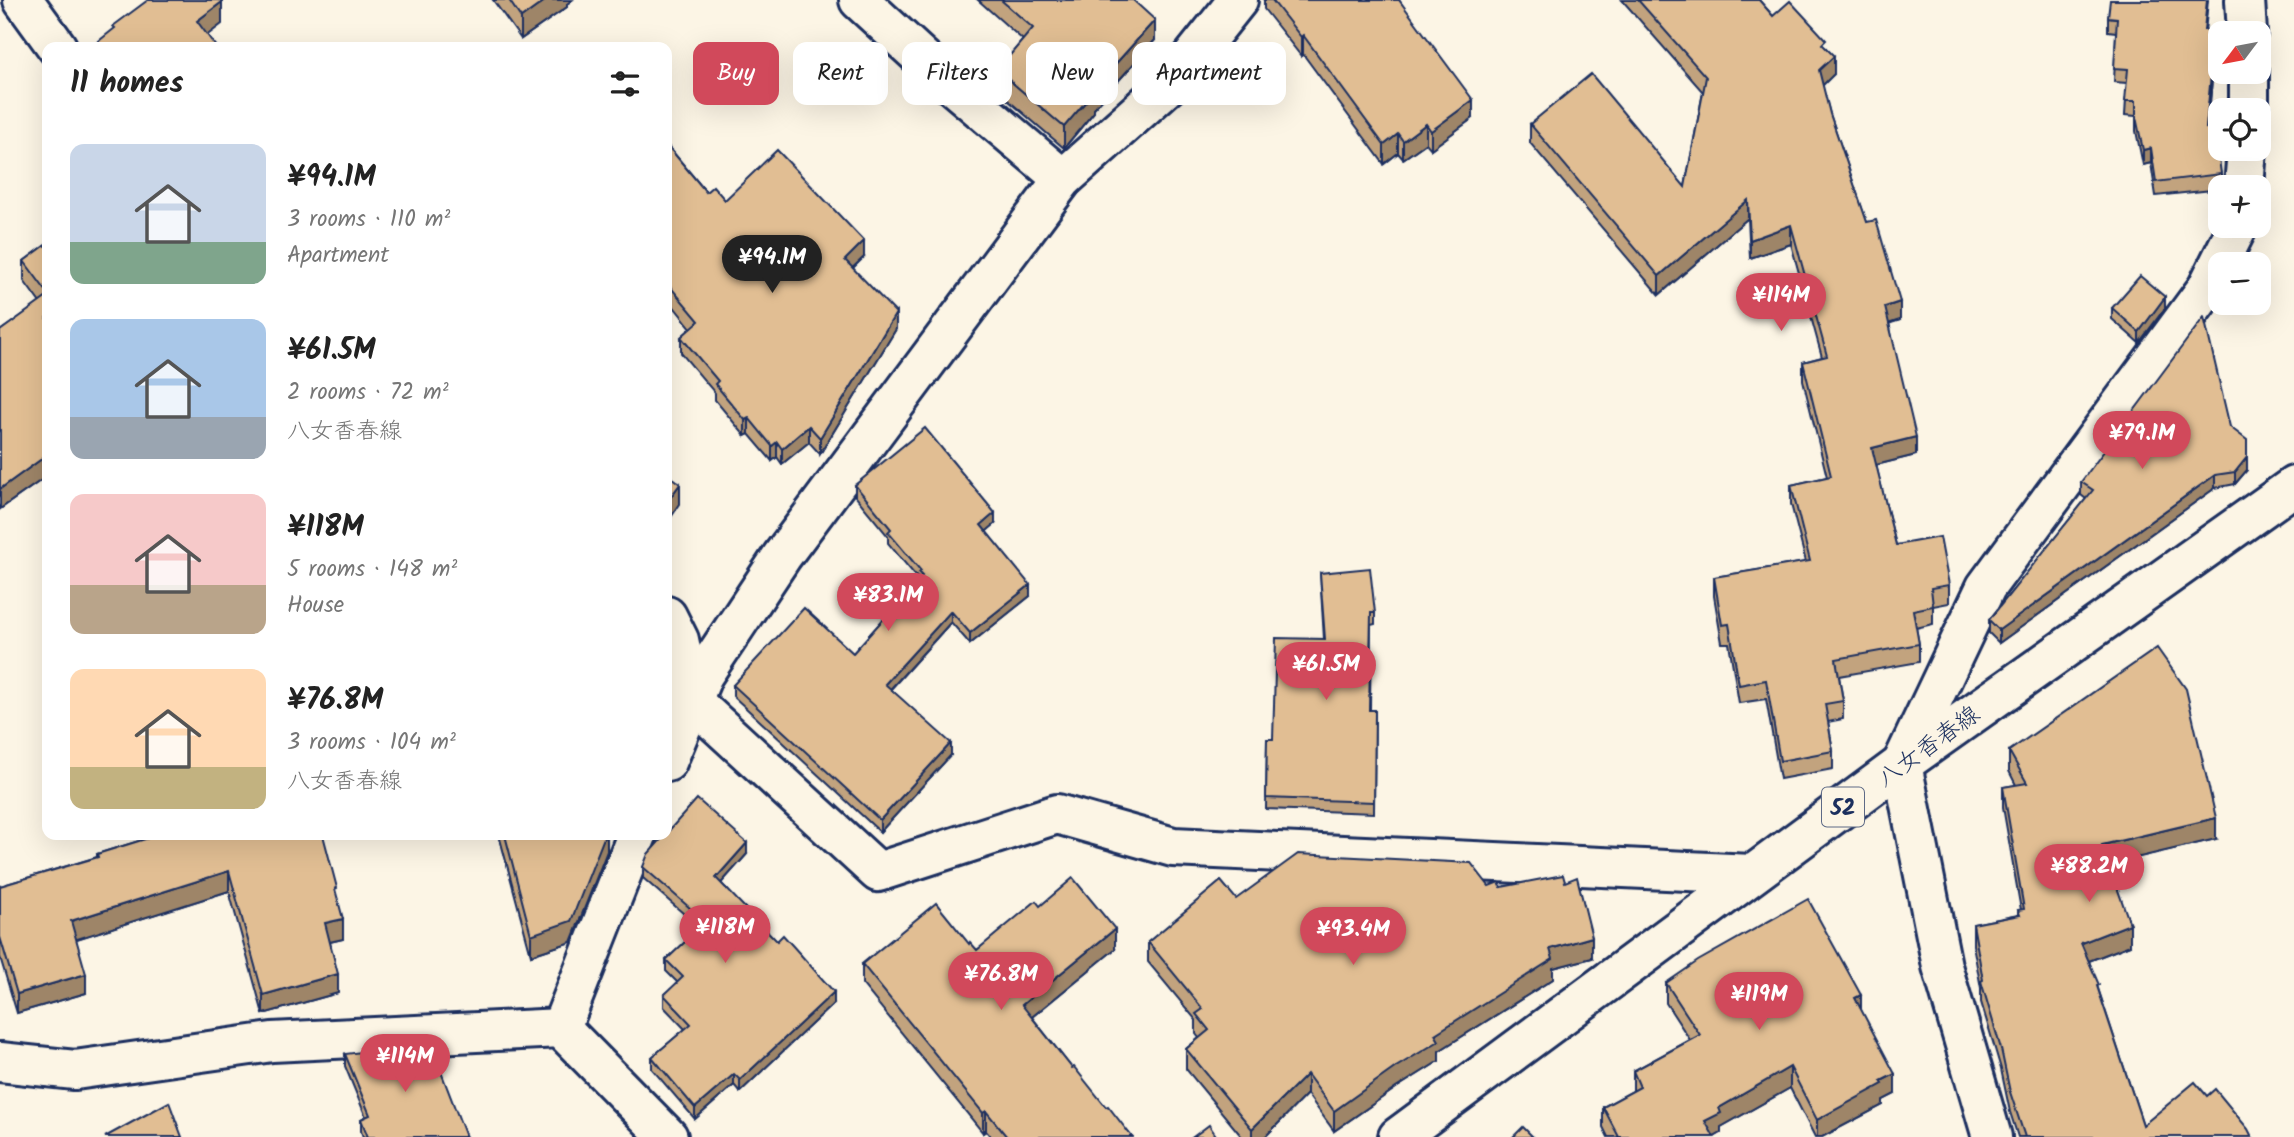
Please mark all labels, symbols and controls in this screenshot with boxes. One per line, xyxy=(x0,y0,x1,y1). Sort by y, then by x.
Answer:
north arrow xyxy=(2208,21,2272,84)
map controls xyxy=(2208,21,2271,315)
chip: Buy xyxy=(693,42,779,105)
chip: Rent xyxy=(793,42,888,105)
chip: Filters xyxy=(902,42,1012,105)
chip: New xyxy=(1026,42,1118,105)
chip: Apartment xyxy=(1132,42,1286,105)
text: 11 homes xyxy=(70,60,183,108)
icon: filters xyxy=(606,65,644,103)
button: locate xyxy=(2208,98,2271,161)
text: ¥94.1M xyxy=(287,154,376,202)
icon: home xyxy=(126,172,210,256)
button: + xyxy=(2208,175,2271,238)
text: 3 rooms · 110 m² xyxy=(287,202,450,238)
pin: ¥94.1M xyxy=(715,236,829,295)
text: Apartment xyxy=(287,238,389,274)
text: ¥94.1M xyxy=(738,240,806,276)
button: − xyxy=(2208,252,2271,315)
pin: ¥114M xyxy=(1732,274,1830,333)
text: ¥114M xyxy=(1752,278,1810,314)
text: ¥61.5M xyxy=(287,327,376,375)
icon: home xyxy=(126,347,210,431)
text: 2 rooms · 72 m² xyxy=(287,375,449,411)
pin: ¥79.1M xyxy=(2085,412,2199,471)
text: 八女香春線 xyxy=(287,414,402,450)
text: ¥79.1M xyxy=(2109,416,2175,452)
text: ¥118M xyxy=(287,504,364,552)
icon: home xyxy=(126,522,210,606)
text: 5 rooms · 148 m² xyxy=(287,552,457,588)
pin: ¥83.1M xyxy=(831,574,945,633)
text: ¥83.1M xyxy=(853,578,923,614)
text: House xyxy=(287,588,344,624)
pin: ¥61.5M xyxy=(1269,642,1383,702)
text: ¥61.5M xyxy=(1292,647,1360,683)
text: ¥76.8M xyxy=(287,677,383,725)
street label: 八女香春線 xyxy=(1869,696,1989,798)
icon: home xyxy=(126,697,210,781)
text: 3 rooms · 104 m² xyxy=(287,725,456,761)
text: 八女香春線 xyxy=(287,764,402,800)
road number: 52 xyxy=(1822,788,1864,827)
pin: ¥88.2M xyxy=(2032,844,2146,904)
text: ¥88.2M xyxy=(2050,849,2128,885)
pin: ¥118M xyxy=(676,906,774,965)
pin: ¥93.4M xyxy=(1296,908,1410,967)
text: ¥118M xyxy=(696,910,755,946)
text: ¥93.4M xyxy=(1316,912,1390,948)
pin: ¥76.8M xyxy=(944,953,1058,1012)
text: ¥76.8M xyxy=(964,957,1038,993)
pin: ¥119M xyxy=(1710,972,1808,1032)
text: ¥119M xyxy=(1730,977,1788,1013)
pin: ¥114M xyxy=(356,1034,454,1094)
text: ¥114M xyxy=(376,1039,434,1075)

